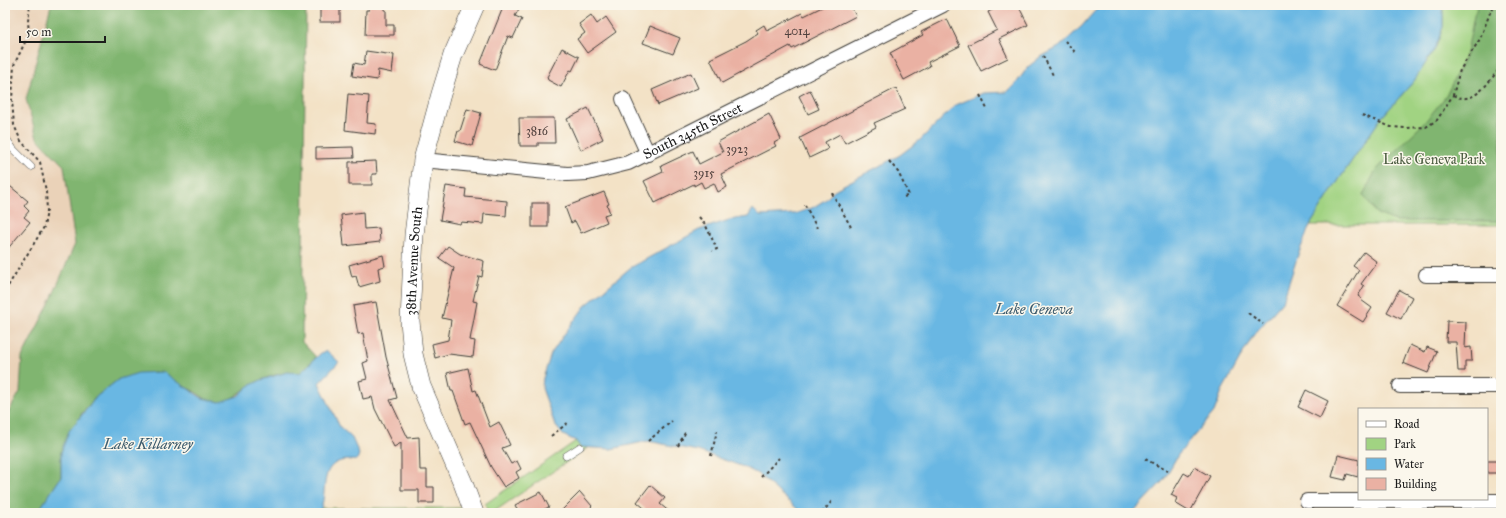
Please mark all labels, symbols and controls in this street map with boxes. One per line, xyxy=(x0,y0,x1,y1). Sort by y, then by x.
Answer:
scale bar xyxy=(20,18,105,44)
house number: 4014 xyxy=(785,24,810,38)
text: 50 m xyxy=(26,25,51,39)
street label: South 345th Street xyxy=(640,99,745,163)
house number: 3816 xyxy=(526,124,549,138)
house number: 3923 xyxy=(726,142,748,156)
park label: Lake Geneva Park xyxy=(1383,151,1485,168)
house number: 3915 xyxy=(693,166,715,180)
street label: 38th Avenue South xyxy=(402,205,426,316)
water label: Lake Geneva xyxy=(994,300,1073,318)
legend xyxy=(1358,408,1488,500)
text: Road xyxy=(1394,417,1420,431)
water label: Lake Killarney xyxy=(102,435,194,453)
text: Park xyxy=(1394,437,1416,451)
text: Water xyxy=(1394,457,1424,471)
text: Building xyxy=(1394,477,1437,492)

